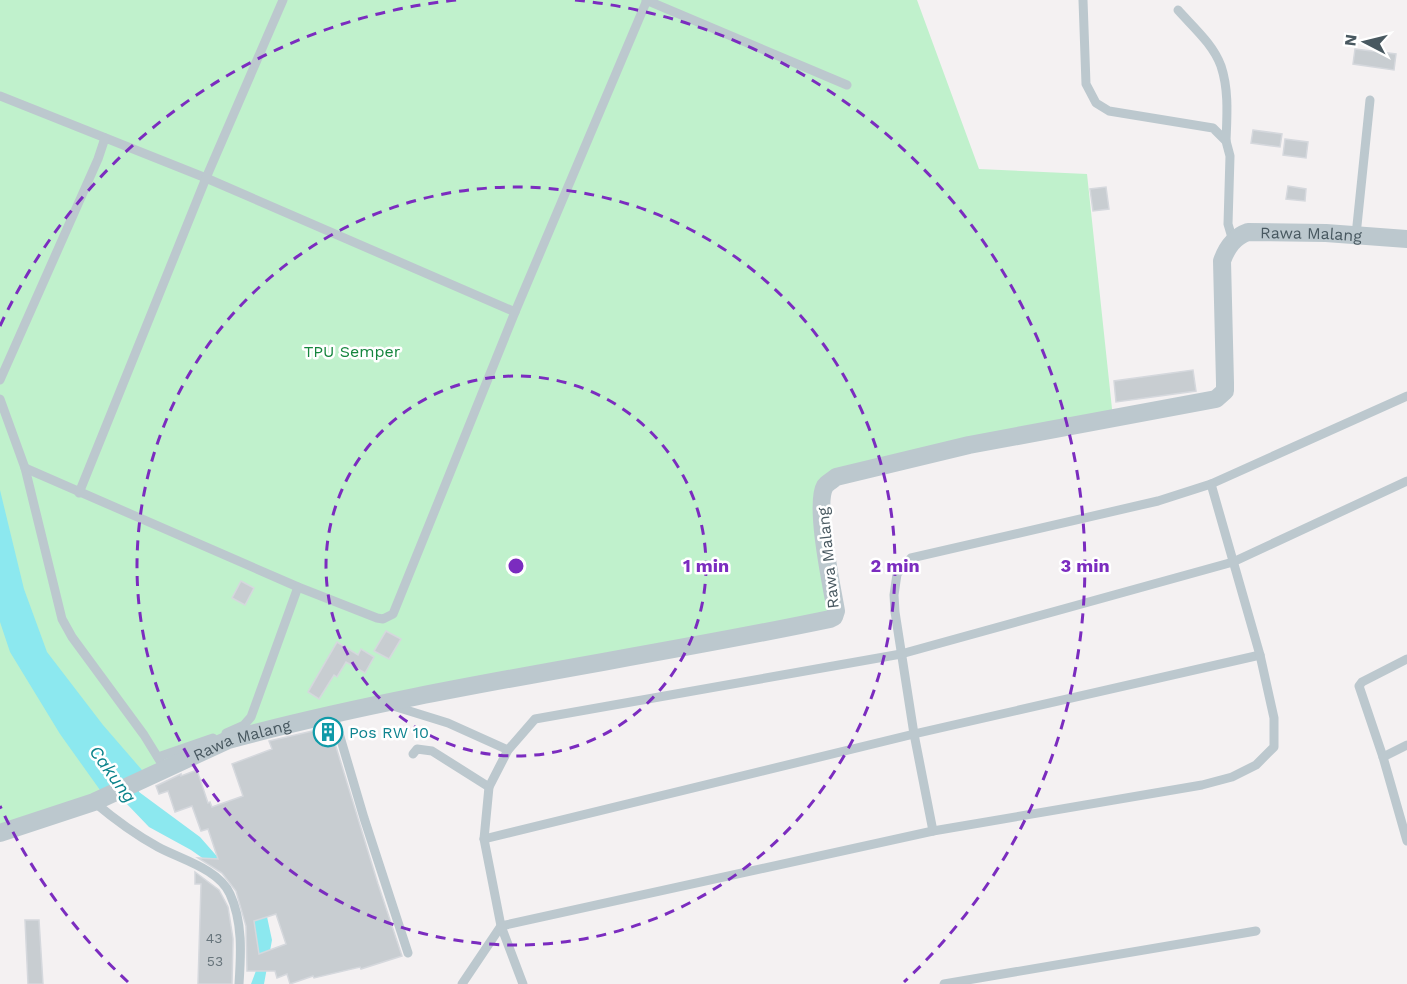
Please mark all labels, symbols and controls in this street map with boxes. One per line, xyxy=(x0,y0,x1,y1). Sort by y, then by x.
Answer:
north arrow xyxy=(1335,12,1395,72)
text: N xyxy=(1340,33,1361,47)
street label: Rawa Malang xyxy=(1260,223,1363,245)
park label: TPU Semper xyxy=(304,342,401,361)
street label: Rawa Malang xyxy=(813,506,843,610)
text: 1 min xyxy=(683,555,729,576)
text: 2 min xyxy=(870,555,920,576)
text: 3 min xyxy=(1060,555,1110,576)
centre of rings xyxy=(506,556,526,576)
street label: Rawa Malang xyxy=(190,715,293,764)
building icon: Pos RW 10 xyxy=(312,716,344,748)
place label: Pos RW 10 xyxy=(349,723,429,742)
water label: Cakung xyxy=(85,741,141,807)
house number: 43 xyxy=(206,930,222,946)
house number: 53 xyxy=(207,953,223,969)

